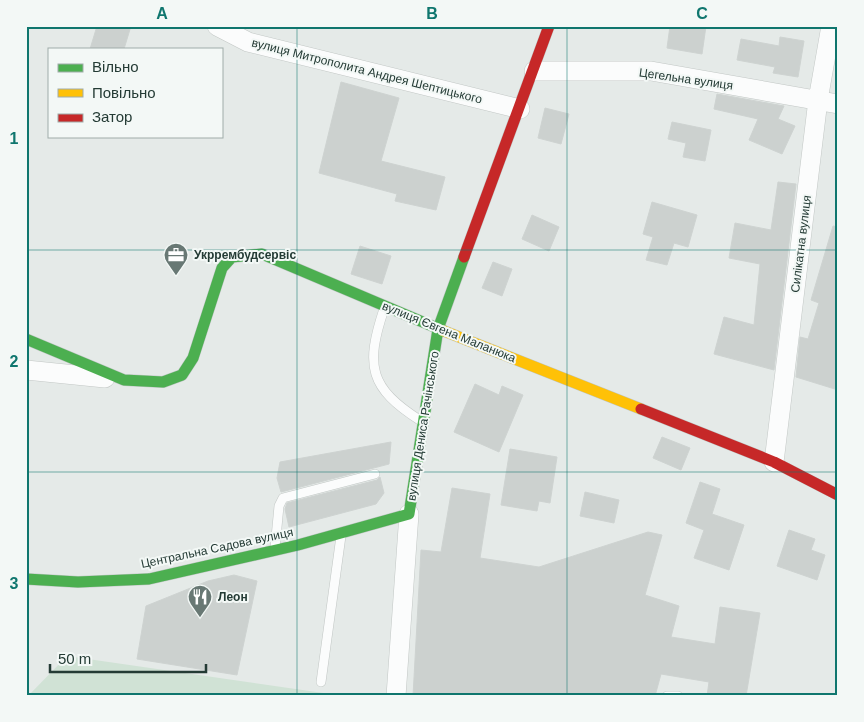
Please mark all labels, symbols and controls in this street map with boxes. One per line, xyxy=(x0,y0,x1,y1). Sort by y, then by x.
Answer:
text: A xyxy=(156,5,168,22)
text: B xyxy=(426,5,438,22)
text: C xyxy=(696,5,708,22)
street label: вулиця Митрополита Андрея Шептицького xyxy=(250,36,484,107)
legend xyxy=(48,48,222,138)
text: Вільно xyxy=(92,58,139,75)
street label: Цегельна вулиця xyxy=(638,65,734,93)
text: Повільно xyxy=(92,84,156,101)
text: Затор xyxy=(92,108,132,125)
text: 1 xyxy=(10,130,19,147)
street label: Силікатна вулиця xyxy=(788,195,814,293)
office icon: Укррембудсервіс xyxy=(163,242,189,276)
place label: Укррембудсервіс xyxy=(194,248,296,262)
street label: вулиця Євгена Маланюка xyxy=(380,299,518,365)
street label: вулиця Дениса Рачінського xyxy=(404,350,442,502)
text: 2 xyxy=(10,353,19,370)
street label: Центральна Садова вулиця xyxy=(140,525,294,571)
text: 3 xyxy=(10,575,19,592)
restaurant icon: Леон xyxy=(187,584,213,618)
place label: Леон xyxy=(218,590,248,604)
scale bar xyxy=(50,642,206,674)
text: 50 m xyxy=(58,650,91,667)

